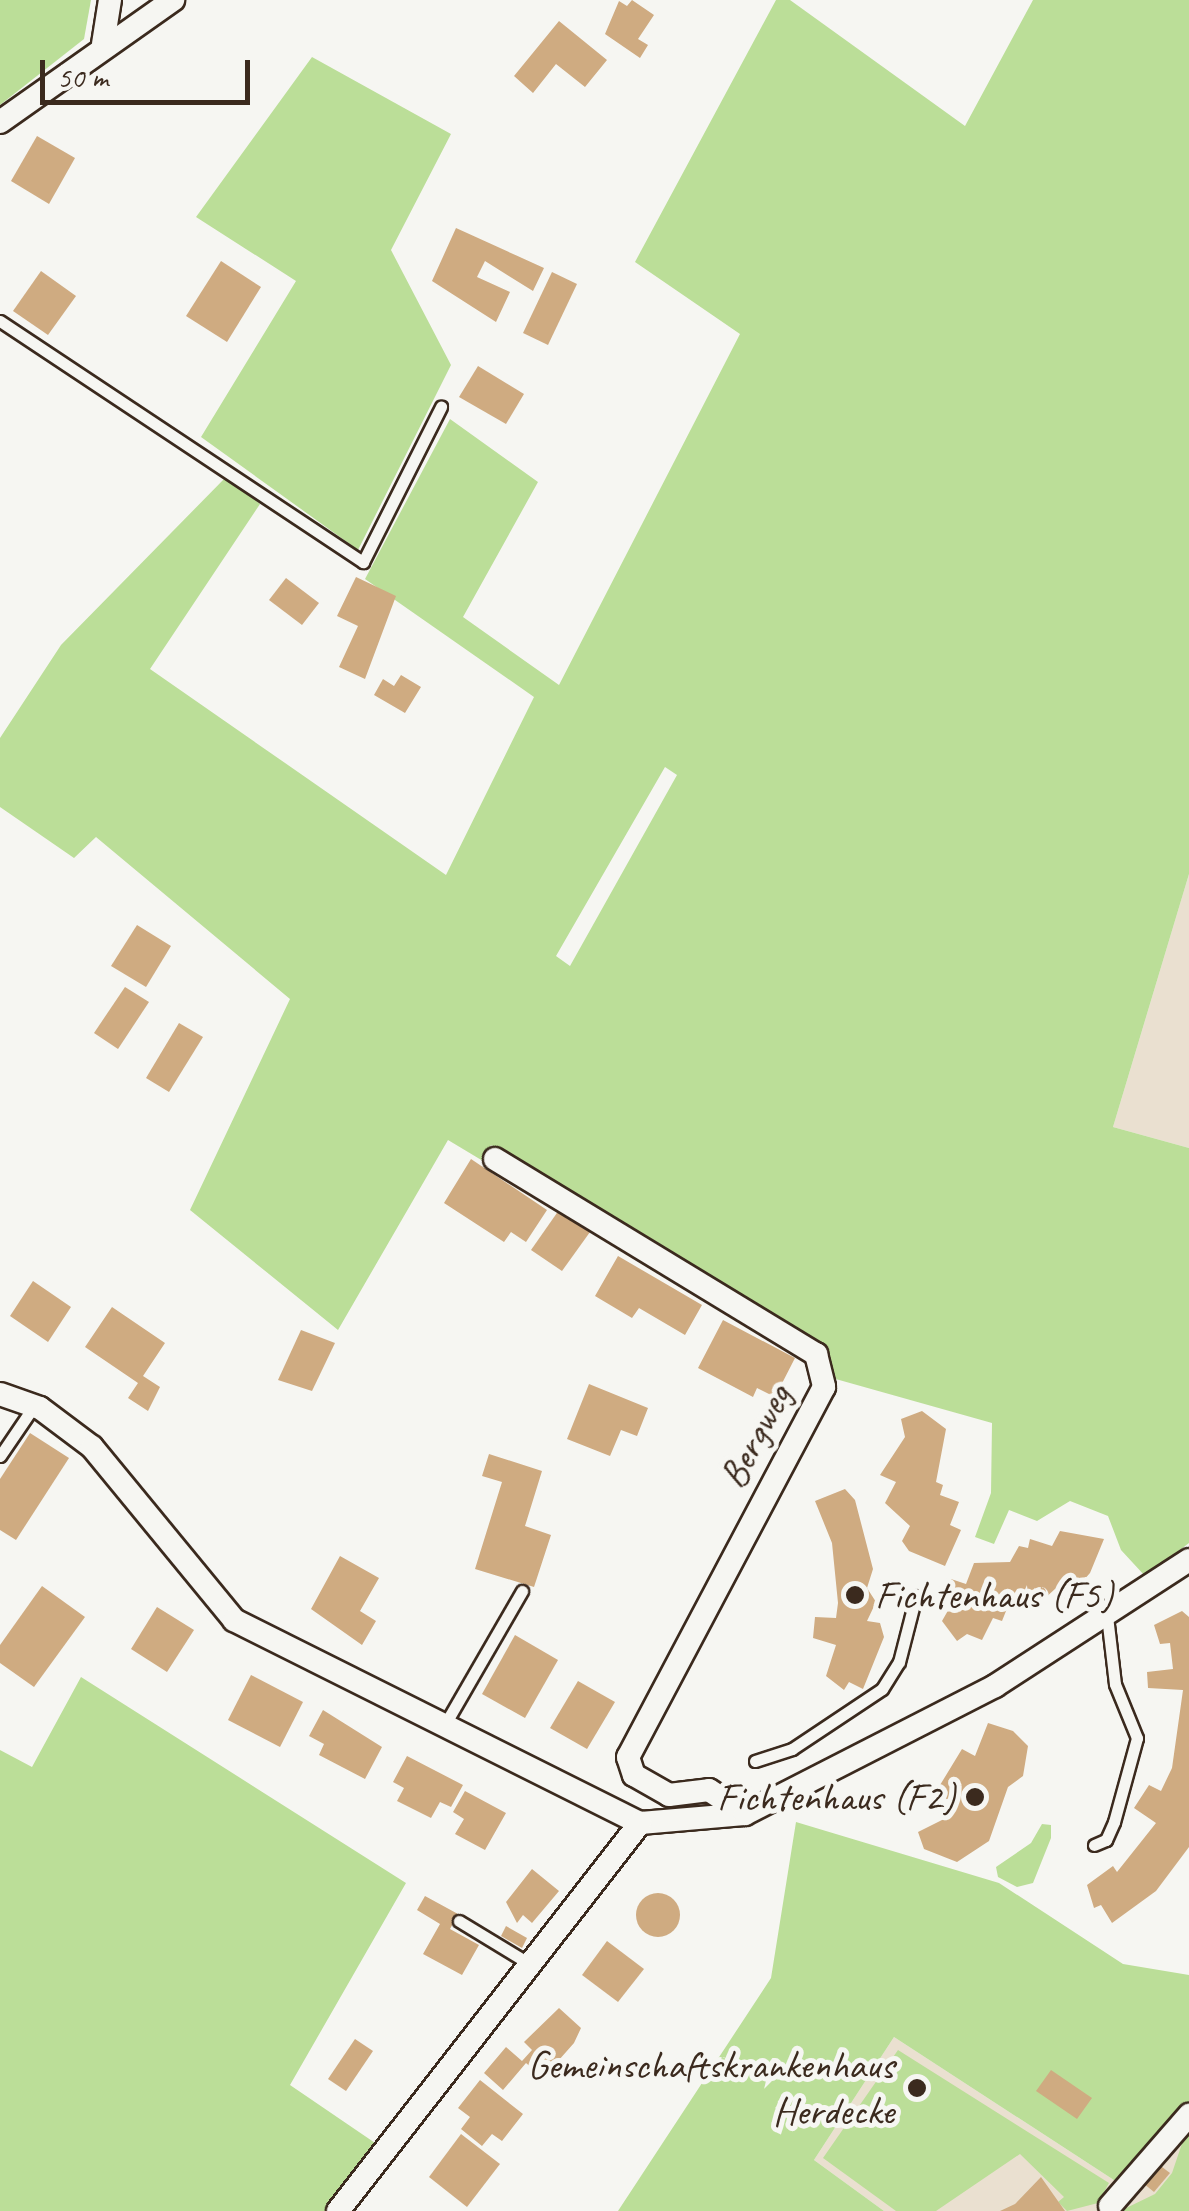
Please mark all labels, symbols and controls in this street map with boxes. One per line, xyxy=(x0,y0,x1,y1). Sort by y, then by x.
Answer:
scale bar xyxy=(45,40,255,102)
text: 50 m xyxy=(57,58,108,96)
street label: Bergweg xyxy=(708,1376,802,1496)
place label: Fichtenhaus (F5) xyxy=(875,1571,1113,1619)
marker: Fichtenhaus (F5) xyxy=(844,1584,866,1606)
place label: Fichtenhaus (F2) xyxy=(717,1773,955,1821)
marker: Fichtenhaus (F2) xyxy=(964,1786,986,1808)
place label: Gemeinschaftskrankenhaus Herdecke xyxy=(528,2041,894,2135)
marker: Gemeinschaftskrankenhaus Herdecke xyxy=(904,2075,930,2101)

